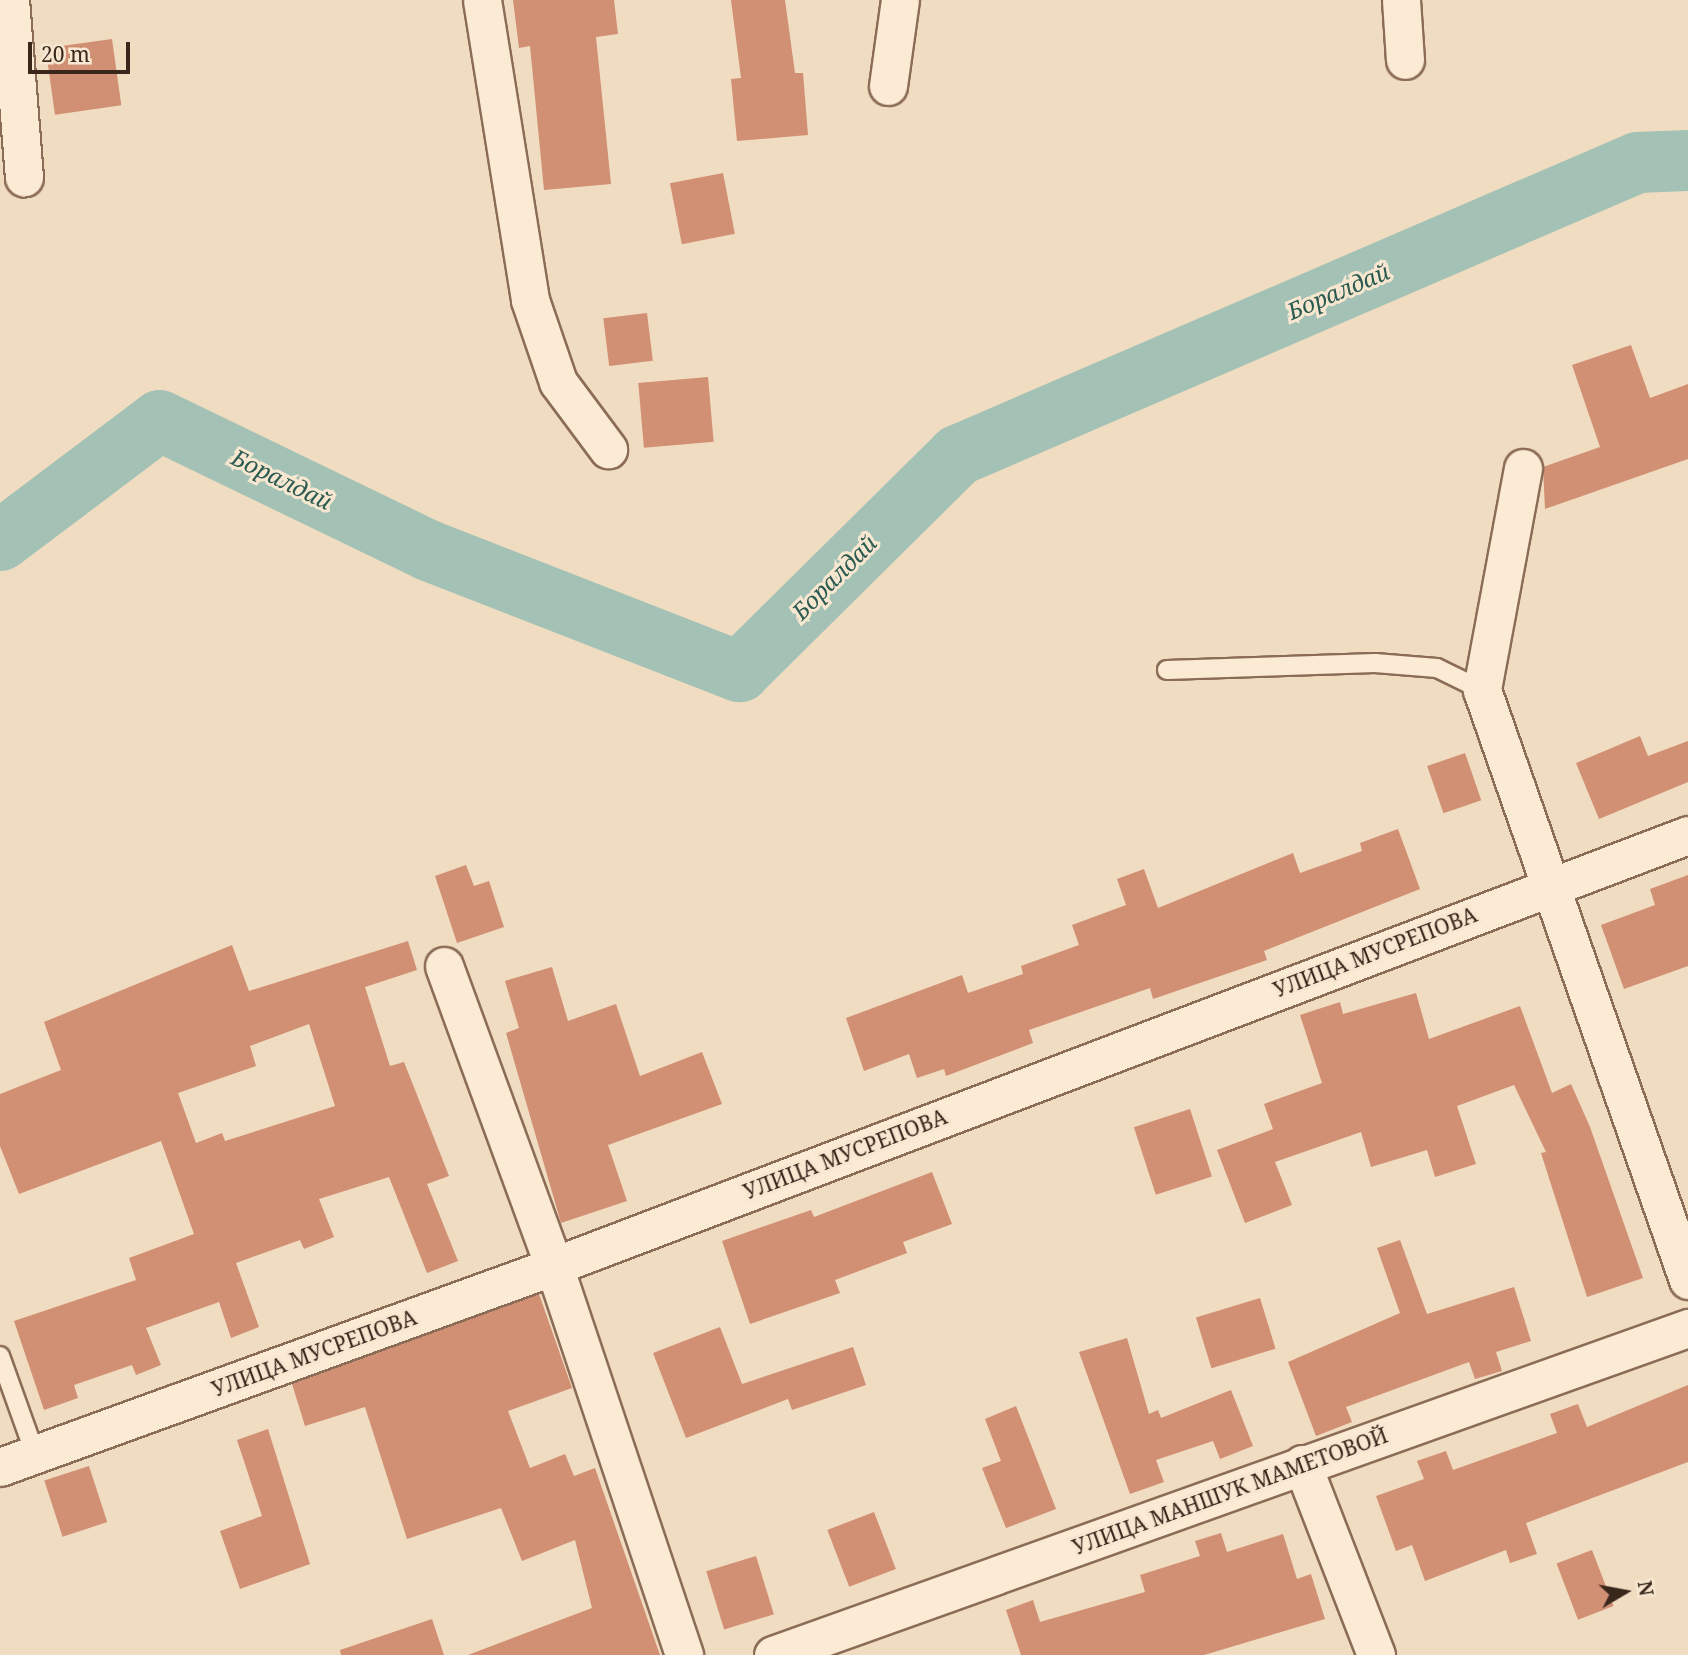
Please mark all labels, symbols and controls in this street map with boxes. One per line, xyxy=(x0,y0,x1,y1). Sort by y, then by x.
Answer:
scale bar xyxy=(32,28,133,72)
text: 20 m xyxy=(41,40,90,68)
water label: Боралдай xyxy=(1283,257,1393,325)
water label: Боралдай xyxy=(227,443,337,515)
water label: Боралдай xyxy=(786,529,882,625)
street label: УЛИЦА МУСРЕПОВА xyxy=(1270,902,1480,1002)
street label: УЛИЦА МУСРЕПОВА xyxy=(740,1104,950,1204)
street label: УЛИЦА МУСРЕПОВА xyxy=(208,1304,420,1402)
street label: УЛИЦА МАНШУК МАМЕТОВОЙ xyxy=(1069,1422,1391,1560)
north arrow xyxy=(1590,1557,1660,1627)
text: N xyxy=(1632,1579,1660,1598)

